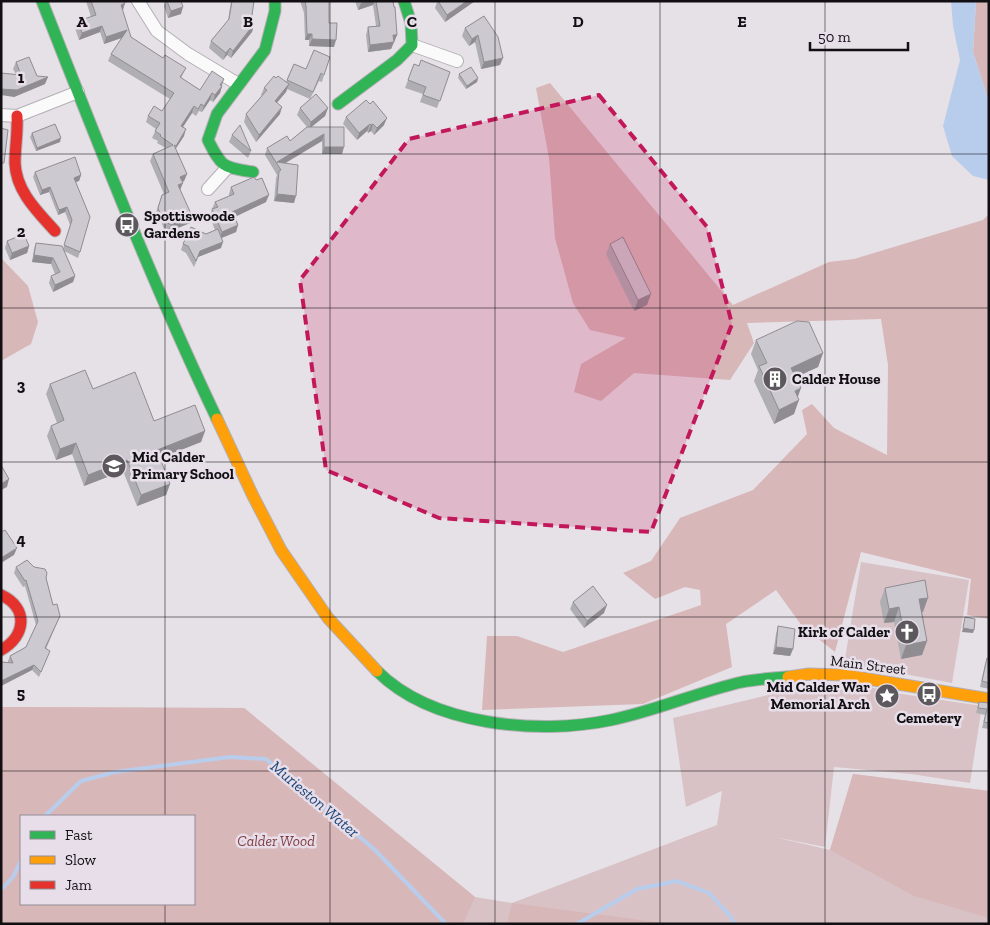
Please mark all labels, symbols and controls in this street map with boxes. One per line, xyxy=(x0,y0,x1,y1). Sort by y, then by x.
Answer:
text: A xyxy=(77,12,88,31)
text: B xyxy=(243,12,253,31)
text: C xyxy=(407,12,417,31)
text: D xyxy=(572,12,584,31)
text: E xyxy=(737,12,747,31)
scale bar xyxy=(810,20,908,52)
text: 50 m xyxy=(818,28,851,46)
text: 1 xyxy=(18,68,25,87)
place label: Spottiswoode Gardens xyxy=(144,207,235,242)
bus stop icon: Spottiswoode Gardens xyxy=(114,212,140,238)
text: 2 xyxy=(17,222,26,241)
building icon: Calder House xyxy=(762,366,788,392)
place label: Calder House xyxy=(792,370,880,388)
text: 3 xyxy=(17,376,26,395)
place label: Mid Calder Primary School xyxy=(132,448,234,483)
school or university icon: Mid Calder Primary School xyxy=(101,453,127,479)
text: 4 xyxy=(16,530,26,549)
church icon: Kirk of Calder xyxy=(894,619,920,645)
place label: Kirk of Calder xyxy=(798,623,890,641)
street label: Main Street xyxy=(829,651,907,679)
place label: Mid Calder War Memorial Arch xyxy=(767,678,870,713)
bus stop icon: Cemetery xyxy=(916,681,942,707)
place icon: Mid Calder War Memorial Arch xyxy=(874,683,900,709)
text: 5 xyxy=(17,684,25,703)
place label: Cemetery xyxy=(896,709,962,727)
water label: Murieston Water xyxy=(267,757,363,842)
legend xyxy=(20,815,195,905)
text: Fast xyxy=(65,826,93,844)
park label: Calder Wood xyxy=(237,832,315,850)
text: Slow xyxy=(65,851,97,869)
text: Jam xyxy=(65,876,92,894)

